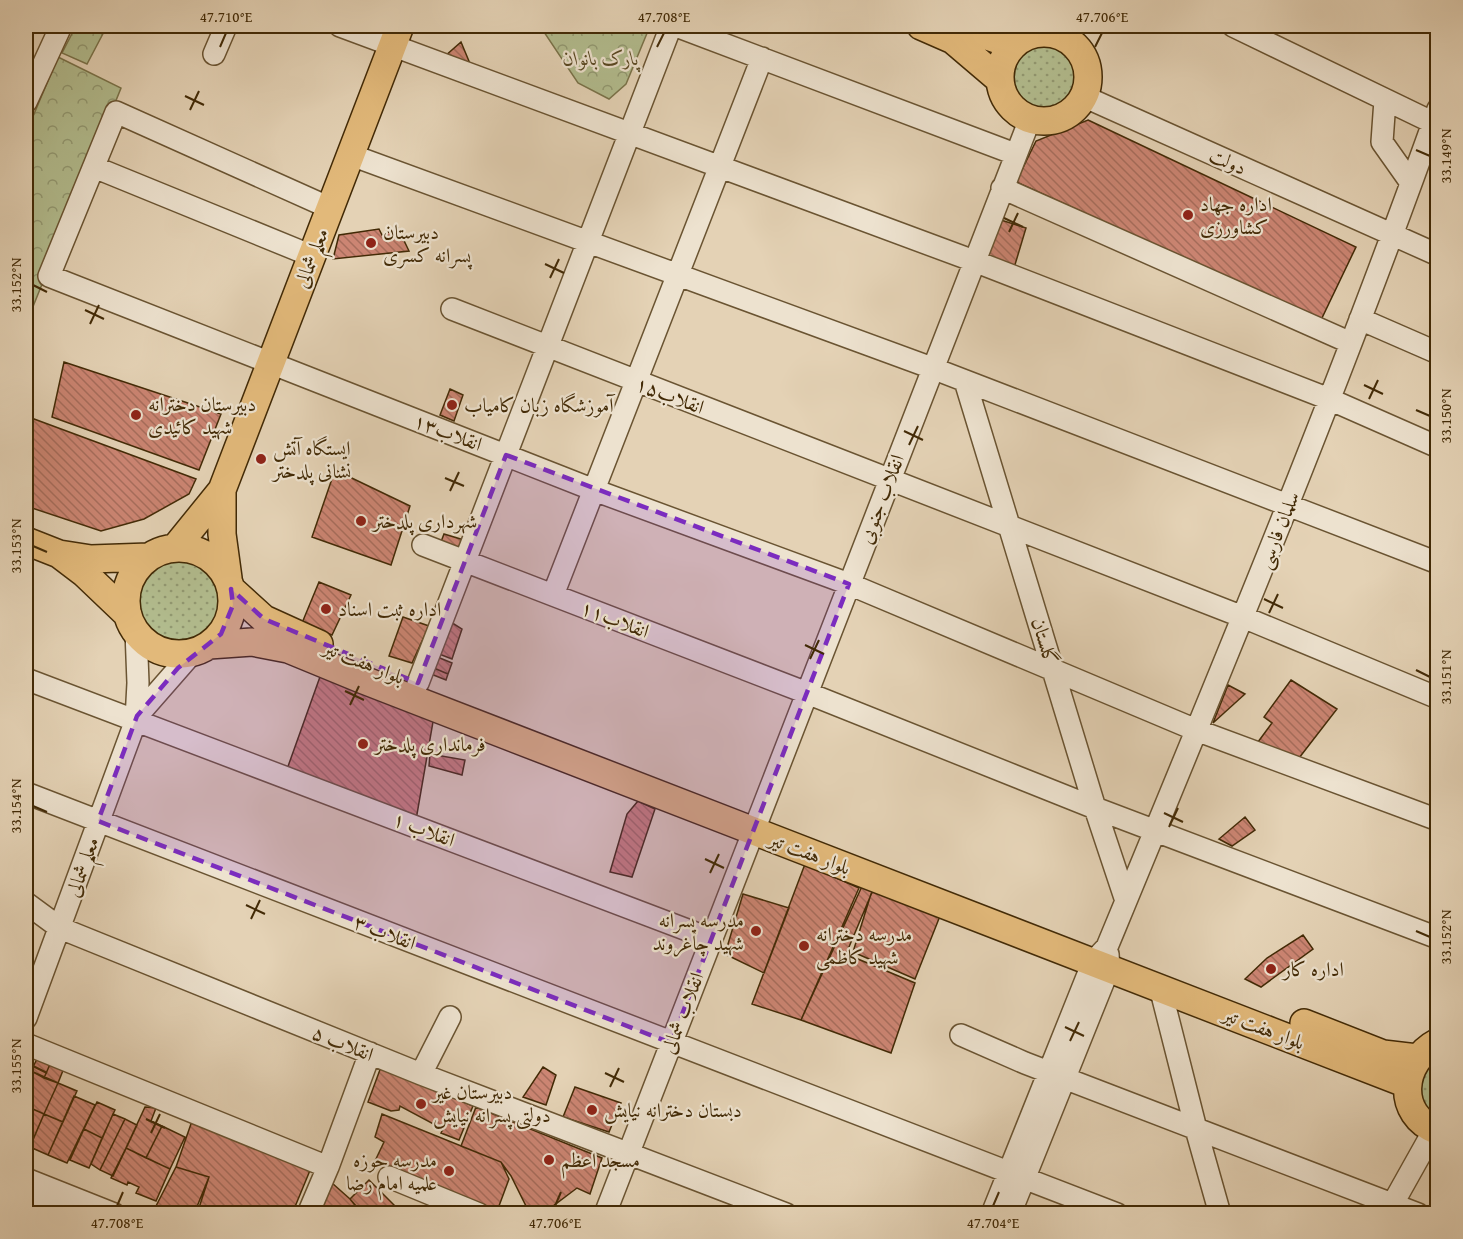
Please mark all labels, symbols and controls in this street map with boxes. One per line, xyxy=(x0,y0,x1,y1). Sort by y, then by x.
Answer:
text: 47.710°E xyxy=(200,6,253,27)
text: 47.708°E xyxy=(638,6,691,27)
text: 47.706°E xyxy=(1076,6,1129,27)
park label: پارک بانوان xyxy=(563,43,641,73)
text: 33.149°N xyxy=(1435,128,1456,183)
street label: دولت xyxy=(1205,140,1252,182)
place label: اداره جهاد کشاورزی xyxy=(1200,189,1272,241)
marker: اداره جهاد کشاورزی xyxy=(1181,208,1195,222)
place label: دبیرستان پسرانه کسری xyxy=(383,217,473,270)
street label: معلم شمالی xyxy=(286,224,342,295)
marker: دبیرستان پسرانه کسری xyxy=(364,236,378,250)
text: 33.152°N xyxy=(5,257,26,312)
street label: انقلاب۱۵ xyxy=(632,368,709,421)
text: 33.150°N xyxy=(1435,388,1456,443)
place label: دبیرستان دخترانه شهید کائیدی xyxy=(148,389,256,441)
place label: آموزشگاه زبان کامیاب xyxy=(464,390,616,419)
marker: آموزشگاه زبان کامیاب xyxy=(445,398,459,412)
street label: انقلاب۱۳ xyxy=(410,405,487,458)
marker: دبیرستان دخترانه شهید کائیدی xyxy=(129,408,143,422)
place label: ایستگاه آتش نشانی پلدختر xyxy=(271,433,351,486)
street label: انقلاب جنوبی xyxy=(850,450,912,548)
marker: ایستگاه آتش نشانی پلدختر xyxy=(254,452,268,466)
street label: سلمان فارسی xyxy=(1249,487,1307,573)
place label: شهرداری پلدختر xyxy=(371,506,477,536)
marker: شهرداری پلدختر xyxy=(354,514,368,528)
text: 33.153°N xyxy=(5,518,26,573)
street label: انقلاب۱۱ xyxy=(577,592,654,645)
place label: اداره ثبت اسناد xyxy=(338,594,441,623)
marker: اداره ثبت اسناد xyxy=(319,602,333,616)
street label: گلستان xyxy=(1025,614,1066,668)
street label: بلوار هفت تیر xyxy=(317,631,409,691)
text: 33.151°N xyxy=(1435,649,1456,704)
place label: فرمانداری پلدختر xyxy=(373,729,486,759)
marker: فرمانداری پلدختر xyxy=(356,737,370,751)
text: 33.154°N xyxy=(5,778,26,833)
street label: انقلاب ۱ xyxy=(389,804,459,854)
street label: بلوار هفت تیر xyxy=(763,823,855,881)
street label: معلم شمالی xyxy=(57,833,112,903)
place label: مدرسه پسرانه شهید چاغروند xyxy=(652,905,744,957)
street label: انقلاب ۳ xyxy=(350,907,420,957)
text: 33.152°N xyxy=(1435,909,1456,964)
place label: مدرسه دخترانه شهید کاظمی xyxy=(816,919,912,971)
marker: مدرسه پسرانه شهید چاغروند xyxy=(749,924,763,938)
marker: مدرسه دخترانه شهید کاظمی xyxy=(797,939,811,953)
place label: اداره کار xyxy=(1281,954,1344,983)
marker: اداره کار xyxy=(1264,962,1278,976)
street label: انقلاب شمالی xyxy=(653,968,710,1058)
street label: بلوار هفت تیر xyxy=(1217,998,1309,1056)
street label: انقلاب ۵ xyxy=(308,1017,378,1068)
text: 33.155°N xyxy=(5,1038,26,1093)
place label: دبیرستان غیر دولتی پسرانه نیایش xyxy=(431,1077,551,1130)
place label: دبستان دخترانه نیایش xyxy=(604,1095,742,1124)
marker: دبیرستان غیر دولتی پسرانه نیایش xyxy=(414,1097,428,1111)
marker: دبستان دخترانه نیایش xyxy=(585,1103,599,1117)
place label: مدرسه حوزه علمیه امام رضا xyxy=(346,1145,437,1201)
place label: مسجد اعظم xyxy=(561,1145,640,1179)
marker: مسجد اعظم xyxy=(542,1153,556,1167)
marker: مدرسه حوزه علمیه امام رضا xyxy=(442,1164,456,1178)
text: 47.708°E xyxy=(91,1212,144,1233)
text: 47.706°E xyxy=(529,1212,582,1233)
text: 47.704°E xyxy=(967,1212,1020,1233)

